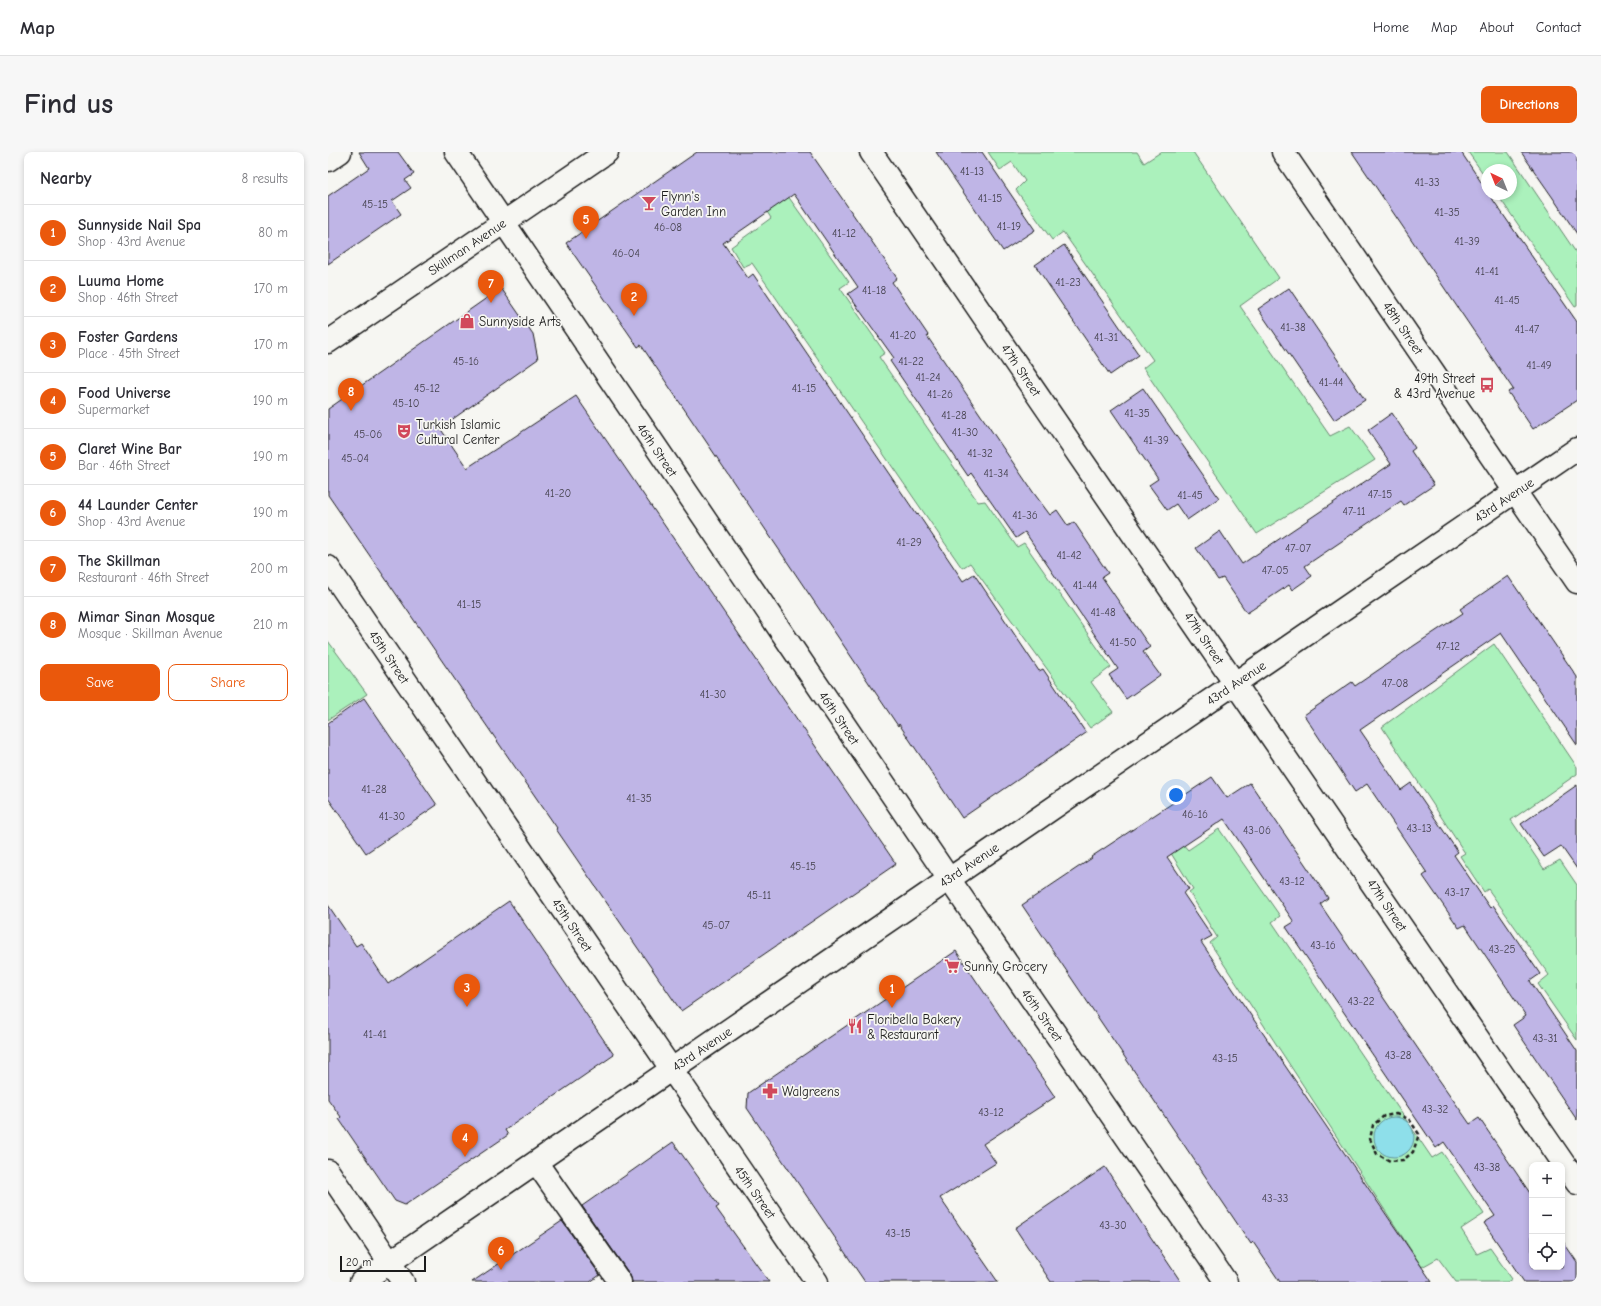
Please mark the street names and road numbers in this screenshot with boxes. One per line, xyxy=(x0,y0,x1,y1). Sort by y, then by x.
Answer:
street label: Skillman Avenue xyxy=(425,215,509,279)
street label: 48th Street xyxy=(1380,299,1427,358)
street label: 47th Street xyxy=(998,341,1045,400)
street label: 46th Street xyxy=(634,421,681,481)
street label: 43rd Avenue xyxy=(1471,474,1537,525)
street label: 47th Street xyxy=(1181,609,1228,668)
street label: 45th Street xyxy=(366,628,413,688)
street label: 43rd Avenue xyxy=(1203,657,1269,708)
street label: 46th Street xyxy=(816,689,863,749)
street label: 43rd Avenue xyxy=(936,839,1002,890)
street label: 47th Street xyxy=(1364,876,1411,935)
street label: 45th Street xyxy=(549,896,596,956)
street label: 46th Street xyxy=(1018,986,1066,1045)
street label: 43rd Avenue xyxy=(669,1023,735,1074)
street label: 45th Street xyxy=(731,1163,779,1222)

